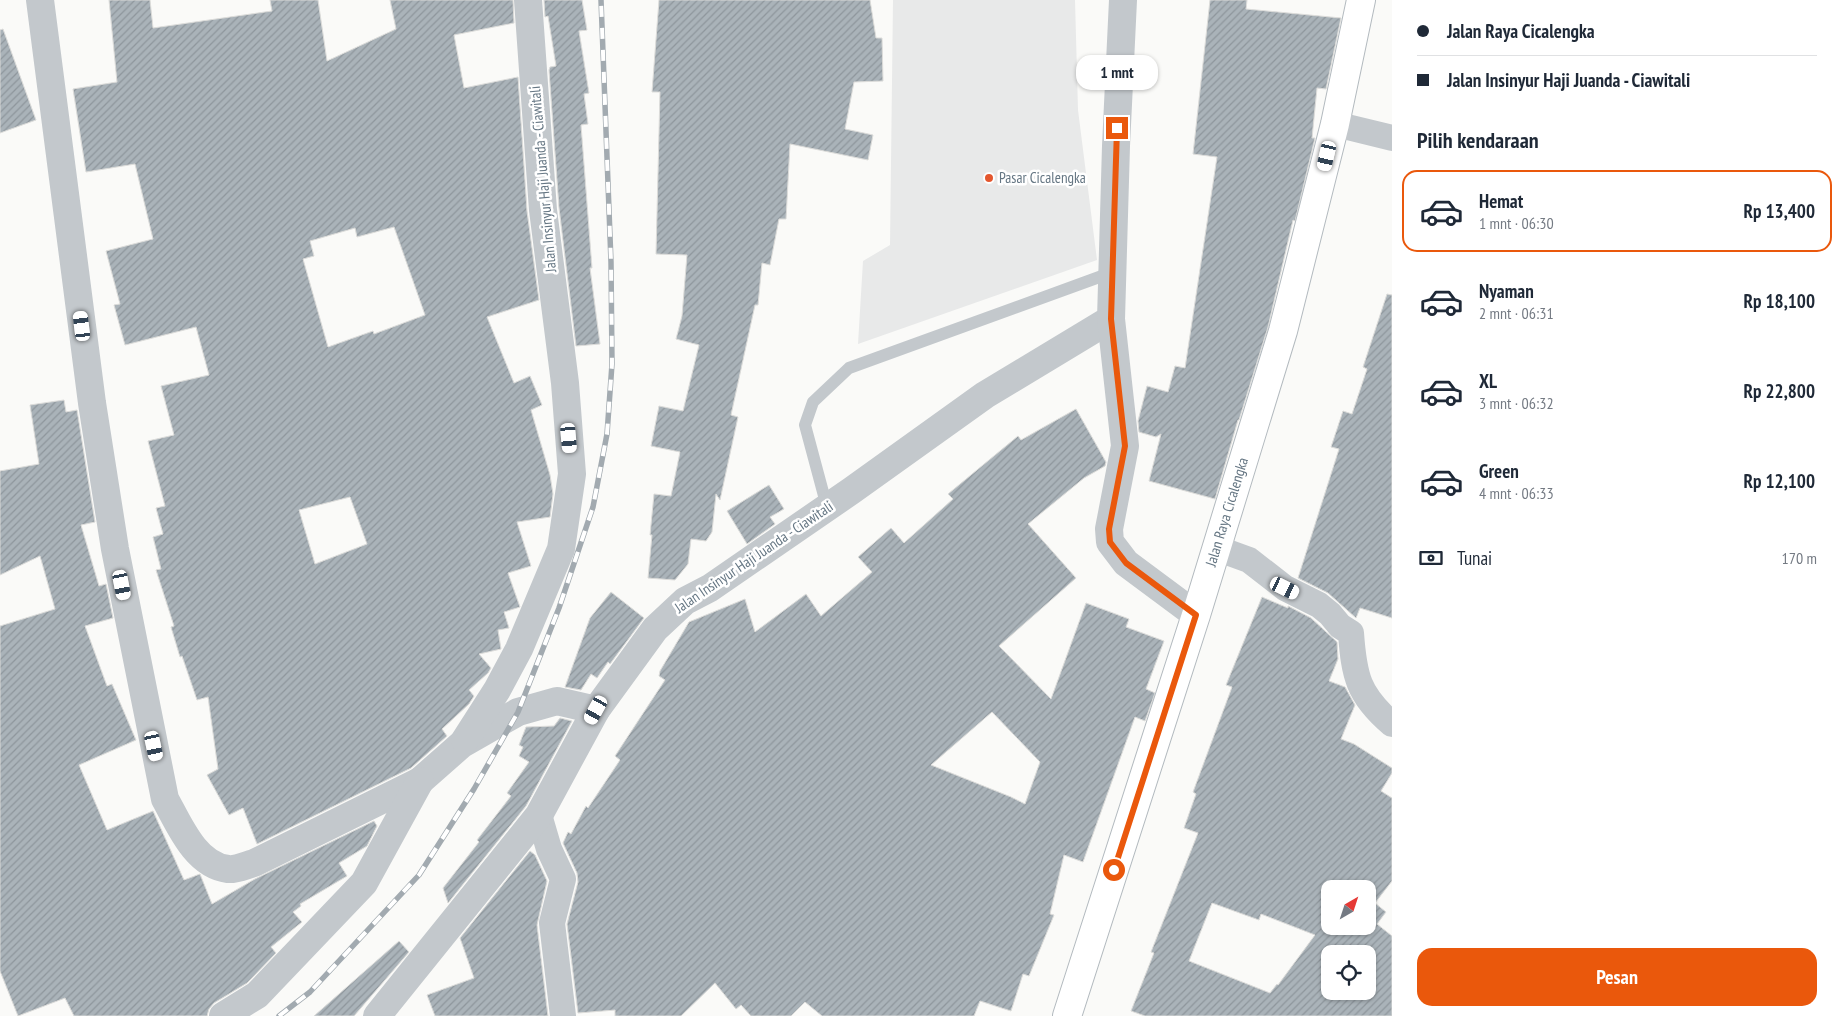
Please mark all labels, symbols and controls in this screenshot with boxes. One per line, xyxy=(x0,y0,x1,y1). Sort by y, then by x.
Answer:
text: Jalan Raya Cicalengka xyxy=(1447,19,1595,43)
callout: 1 mnt xyxy=(1076,56,1158,90)
text: 1 mnt xyxy=(1100,62,1134,82)
text: Jalan Insinyur Haji Juanda - Ciawitali xyxy=(1447,68,1690,92)
street label: Jalan Insinyur Haji Juanda - Ciawitali xyxy=(525,85,560,274)
route end xyxy=(1106,117,1128,139)
text: Pilih kendaraan xyxy=(1417,126,1539,154)
car xyxy=(1316,140,1337,172)
place label: Pasar Cicalengka xyxy=(999,168,1086,187)
marker: Pasar Cicalengka xyxy=(983,172,995,184)
icon: car xyxy=(1419,189,1464,234)
text: Hemat xyxy=(1479,189,1523,213)
text: Rp 13,400 xyxy=(1744,199,1815,223)
text: 1 mnt · 06:30 xyxy=(1479,213,1554,233)
icon: car xyxy=(1419,279,1464,324)
text: Nyaman xyxy=(1479,279,1534,303)
text: Rp 18,100 xyxy=(1744,289,1815,313)
text: 2 mnt · 06:31 xyxy=(1479,303,1554,323)
car xyxy=(72,310,91,342)
icon: car xyxy=(1419,369,1464,414)
text: XL xyxy=(1479,369,1497,393)
text: Rp 22,800 xyxy=(1744,379,1815,403)
text: 3 mnt · 06:32 xyxy=(1479,393,1554,413)
car xyxy=(560,422,577,454)
street label: Jalan Raya Cicalengka xyxy=(1201,455,1252,570)
icon: car xyxy=(1419,459,1464,504)
text: Green xyxy=(1479,459,1519,483)
text: Rp 12,100 xyxy=(1744,469,1815,493)
text: 4 mnt · 06:33 xyxy=(1479,483,1554,503)
street label: Jalan Insinyur Haji Juanda - Ciawitali xyxy=(670,496,837,617)
icon: cash xyxy=(1417,544,1445,572)
text: Tunai xyxy=(1457,546,1492,570)
text: 170 m xyxy=(1782,548,1817,568)
car xyxy=(111,569,132,601)
car xyxy=(1268,575,1301,601)
car xyxy=(582,693,609,727)
car xyxy=(143,730,164,762)
route start xyxy=(1103,859,1125,881)
north arrow xyxy=(1321,880,1376,935)
map controls xyxy=(1321,880,1376,1000)
button: locate xyxy=(1321,945,1376,1000)
button: Pesan xyxy=(1417,948,1817,1006)

